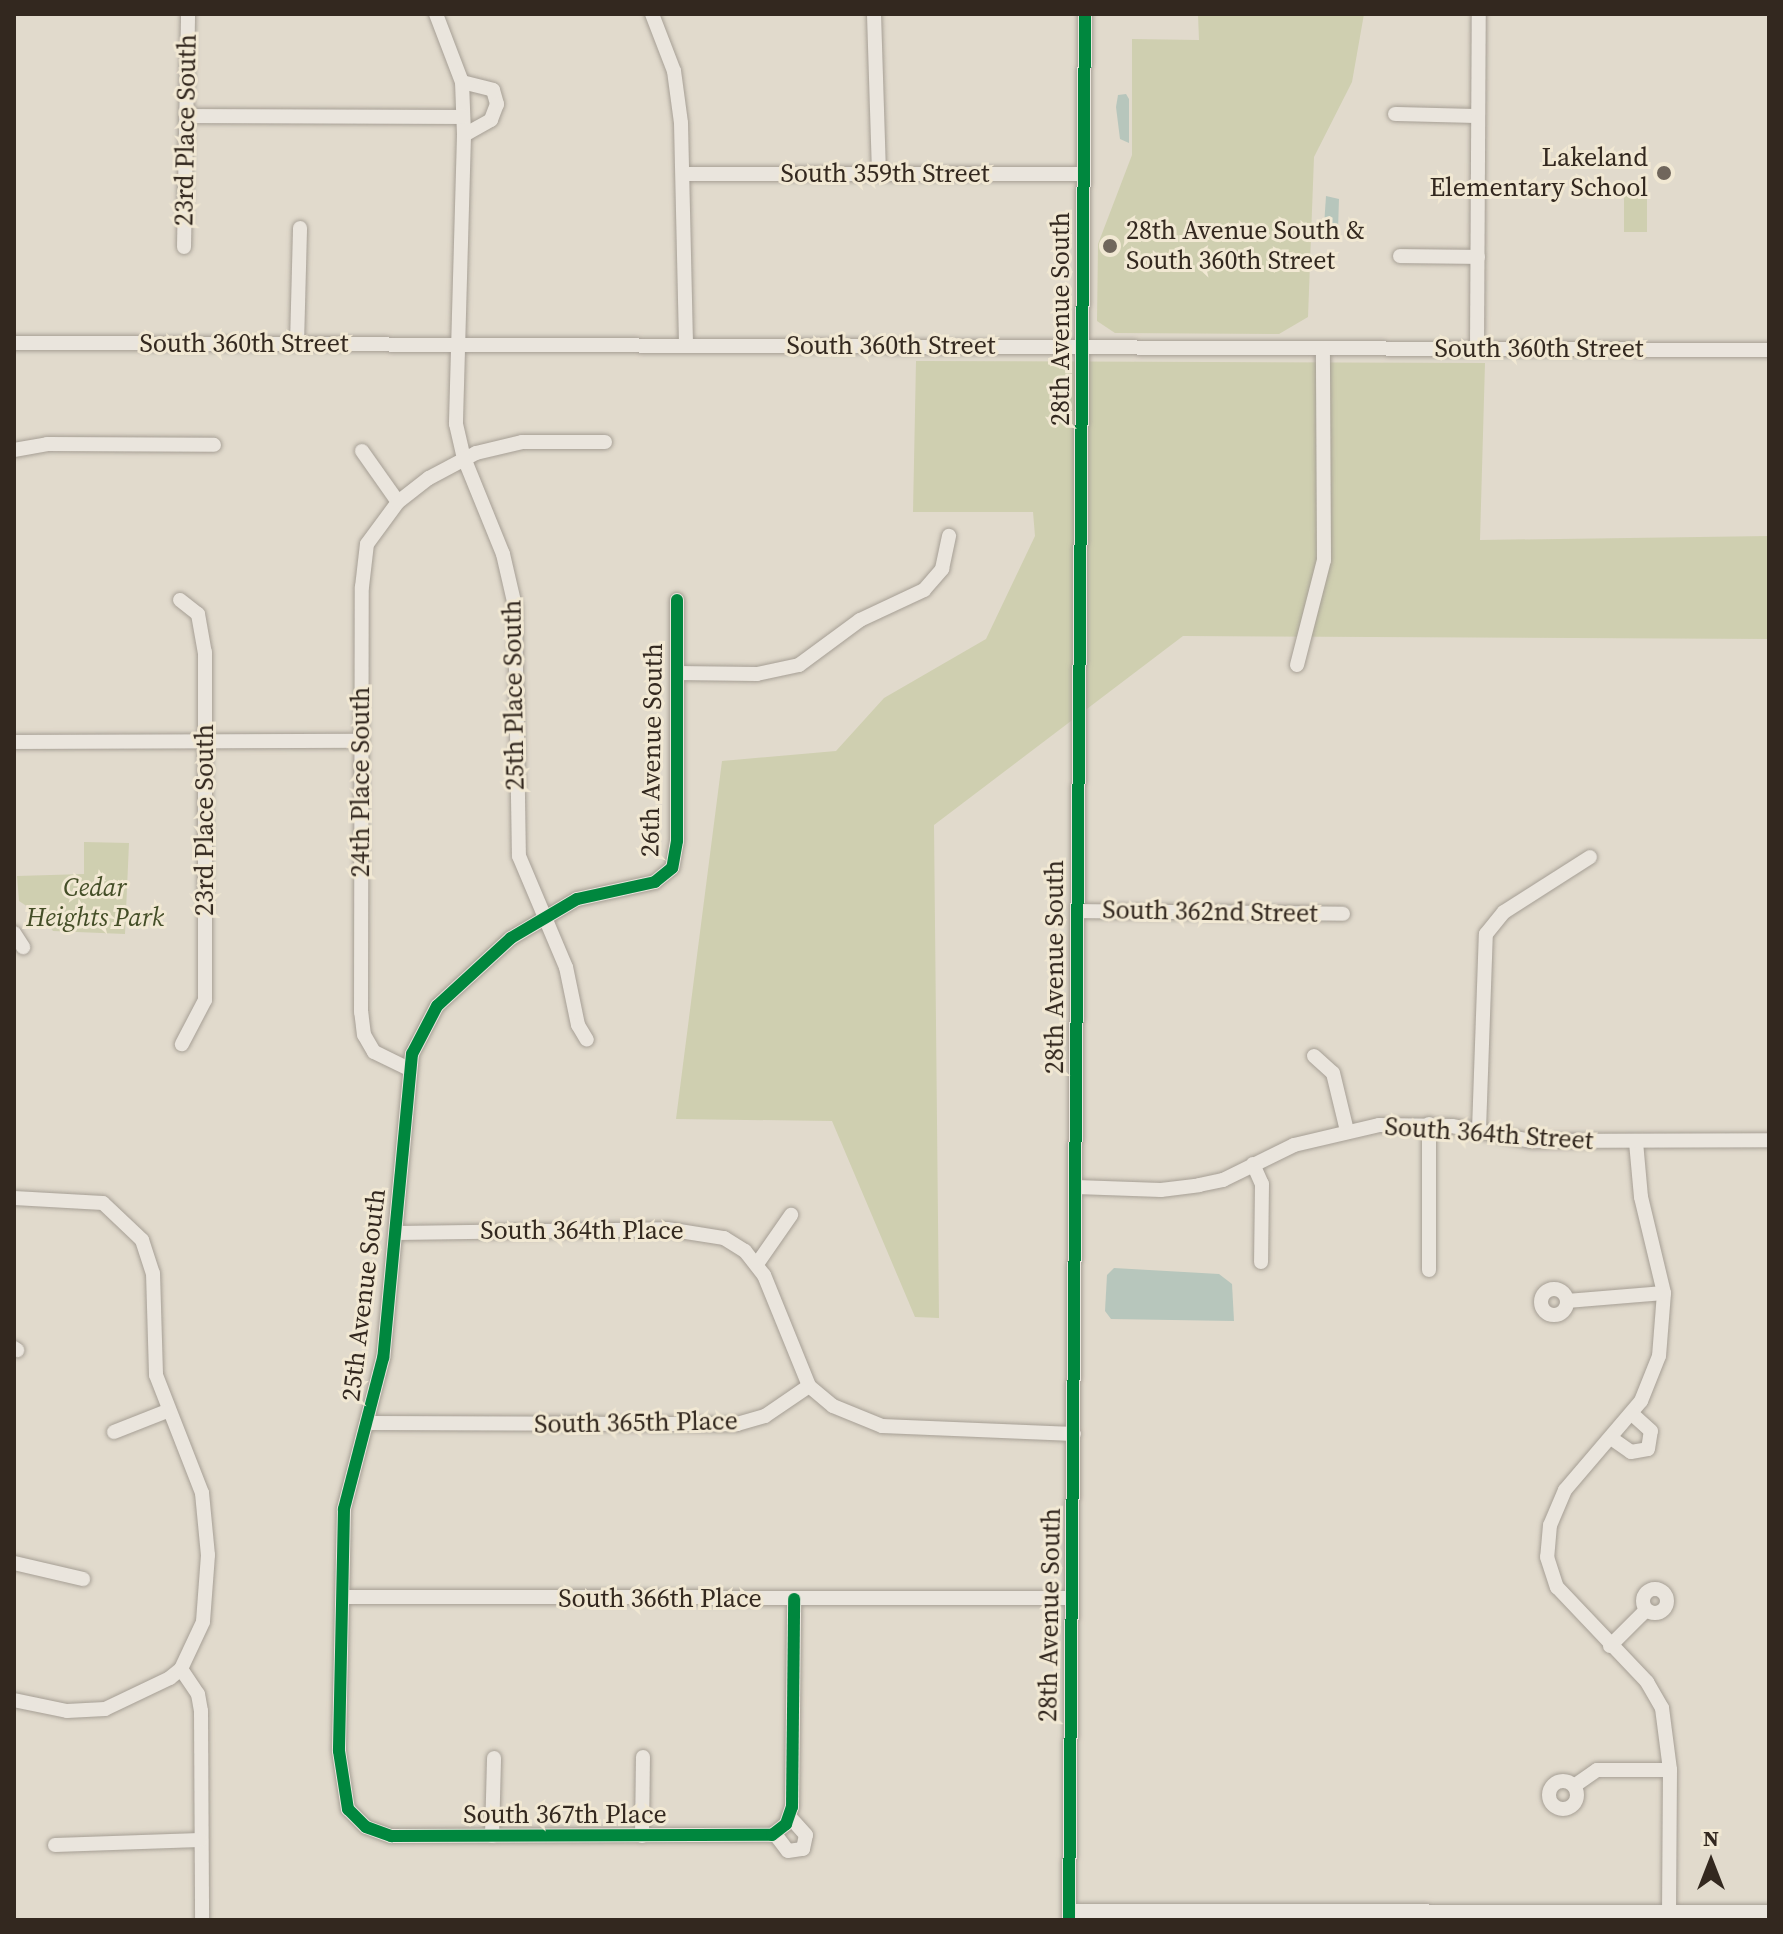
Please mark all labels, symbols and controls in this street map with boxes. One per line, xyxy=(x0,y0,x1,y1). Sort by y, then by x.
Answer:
street label: 23rd Place South xyxy=(169,34,203,226)
place label: Lakeland Elementary School xyxy=(1429,142,1648,204)
street label: South 359th Street xyxy=(781,158,989,190)
marker: Lakeland Elementary School xyxy=(1655,164,1673,182)
street label: 28th Avenue South xyxy=(1045,212,1077,426)
place label: 28th Avenue South & South 360th Street xyxy=(1126,215,1365,276)
marker: 28th Avenue South & South 360th Street xyxy=(1101,237,1119,255)
street label: South 360th Street xyxy=(140,328,348,360)
street label: South 360th Street xyxy=(787,330,995,362)
street label: South 360th Street xyxy=(1435,333,1643,365)
street label: 25th Place South xyxy=(497,599,531,791)
street label: 26th Avenue South xyxy=(635,643,669,857)
street label: 24th Place South xyxy=(345,687,377,877)
street label: 23rd Place South xyxy=(189,724,221,916)
street label: 28th Avenue South xyxy=(1039,860,1071,1074)
park label: Cedar Heights Park xyxy=(26,872,164,934)
street label: South 362nd Street xyxy=(1102,895,1318,929)
street label: South 364th Street xyxy=(1384,1111,1594,1157)
street label: 25th Avenue South xyxy=(335,1187,393,1403)
street label: South 364th Place xyxy=(480,1215,684,1247)
street label: South 365th Place xyxy=(534,1406,738,1440)
street label: 28th Avenue South xyxy=(1033,1508,1067,1722)
street label: South 366th Place xyxy=(558,1583,762,1615)
street label: South 367th Place xyxy=(463,1799,667,1831)
north arrow xyxy=(1671,1822,1751,1902)
text: N xyxy=(1703,1823,1719,1853)

